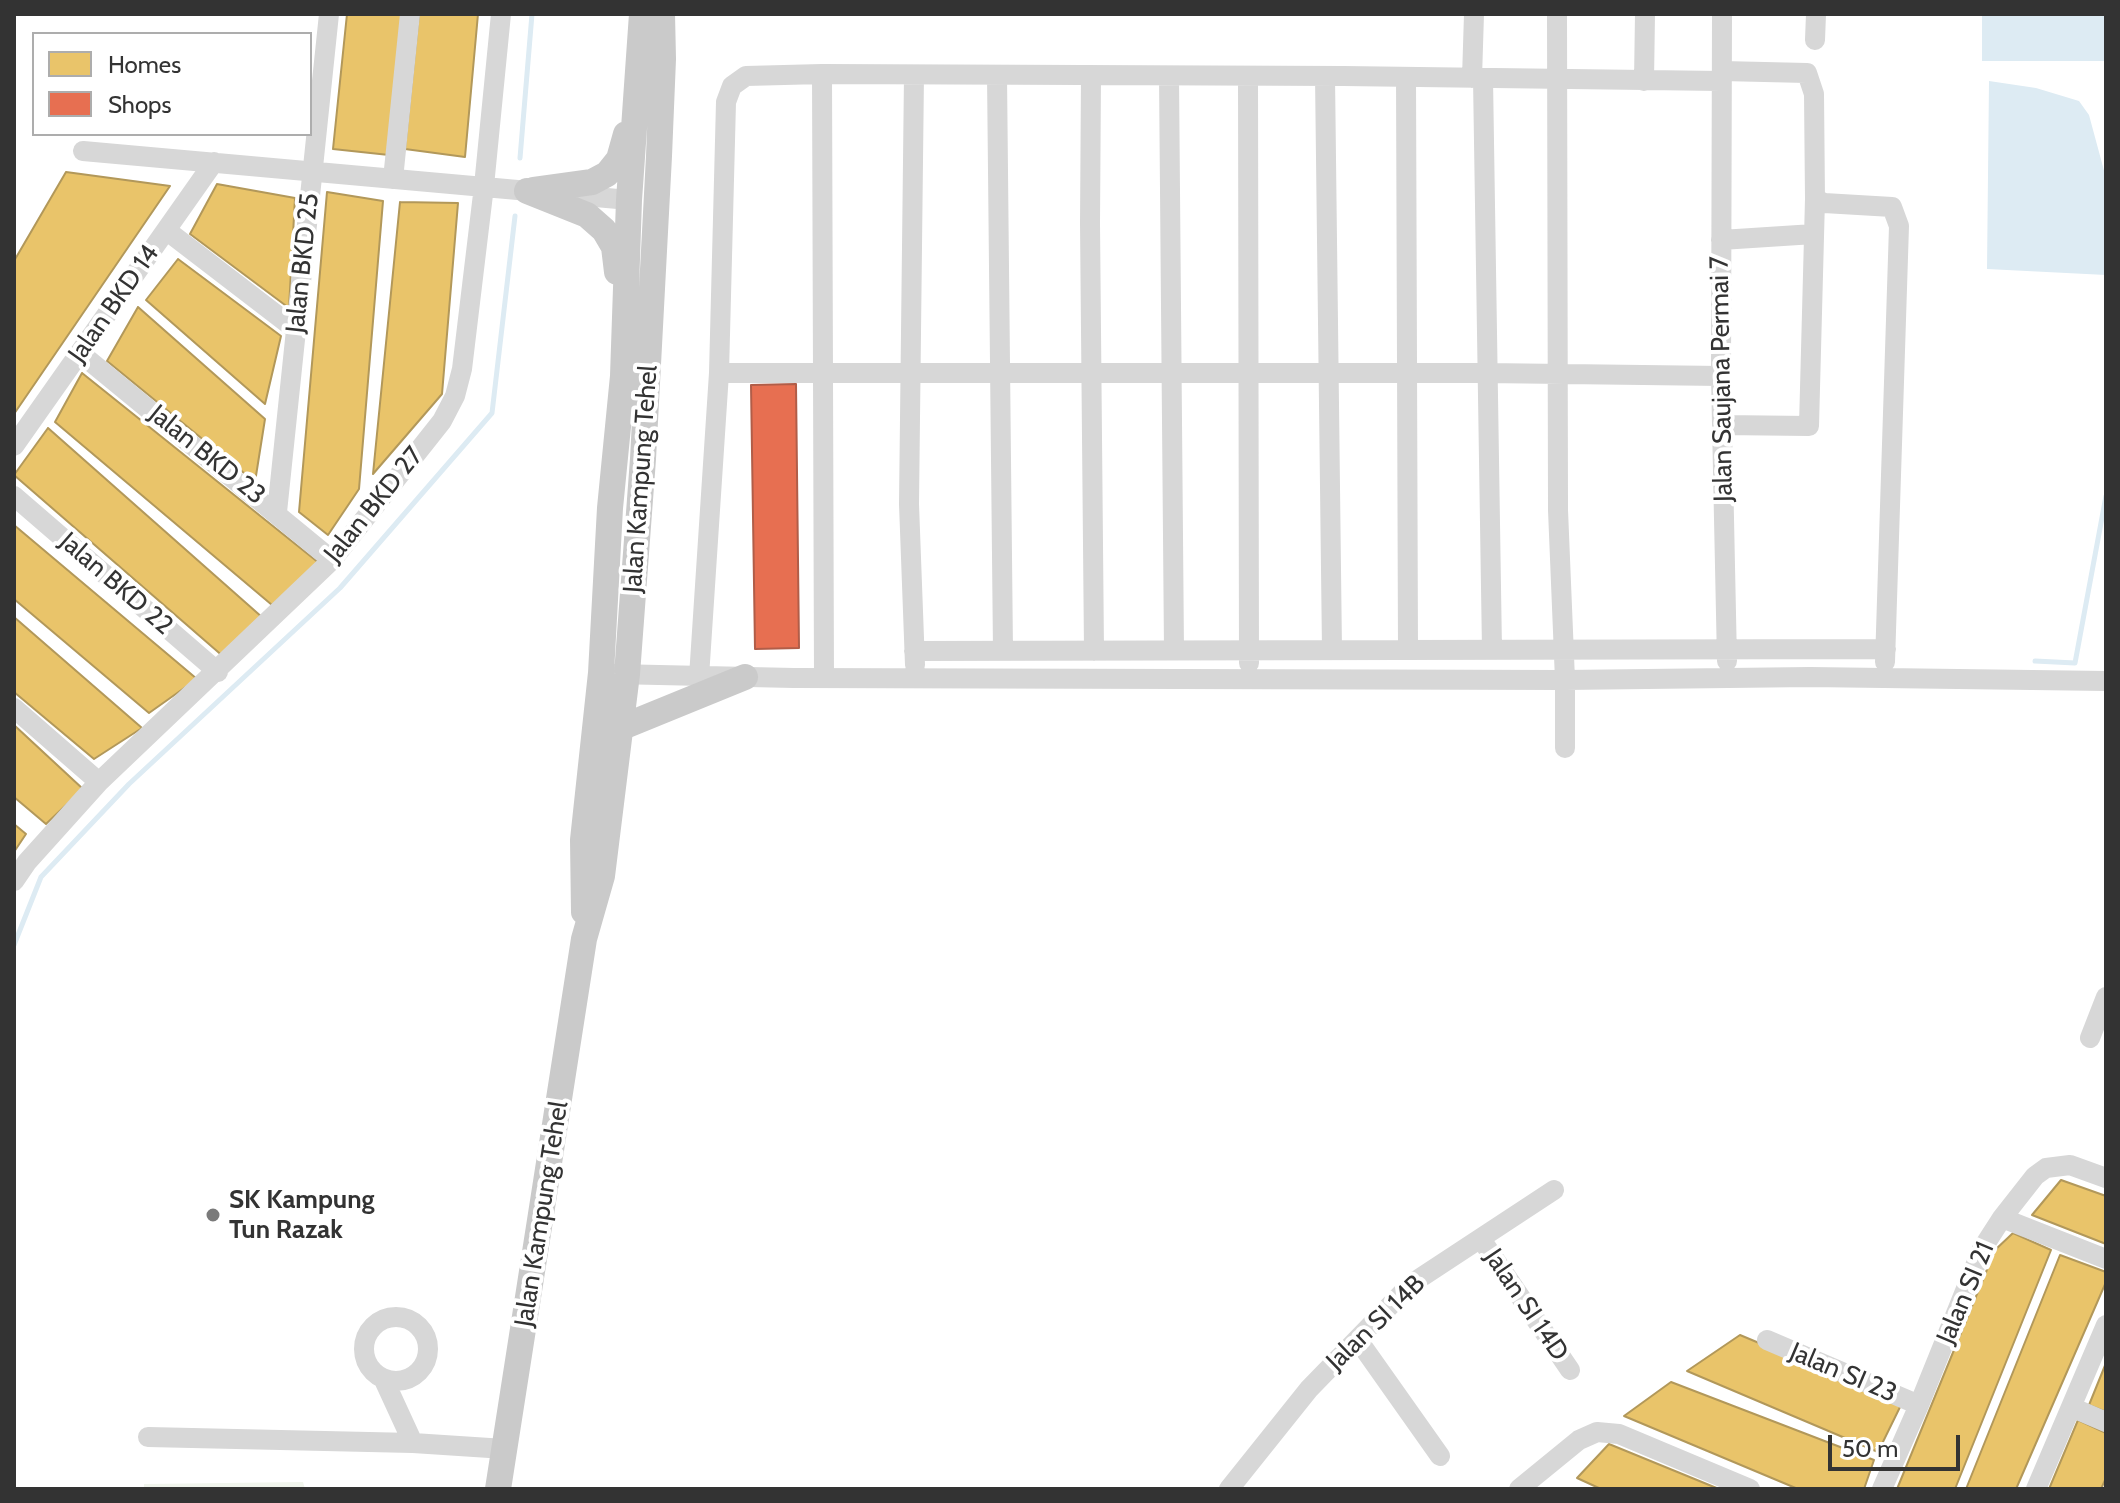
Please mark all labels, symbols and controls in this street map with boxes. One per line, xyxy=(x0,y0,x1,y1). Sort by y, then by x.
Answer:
legend xyxy=(32,32,312,136)
text: Homes xyxy=(108,50,181,79)
text: Shops xyxy=(108,90,171,119)
street label: Jalan BKD 25 xyxy=(280,191,326,335)
street label: Jalan BKD 14 xyxy=(62,239,166,369)
street label: Jalan Saujana Permai 7 xyxy=(1704,256,1740,502)
street label: Jalan Kampung Tehel xyxy=(617,364,665,594)
street label: Jalan BKD 23 xyxy=(143,399,271,511)
street label: Jalan BKD 27 xyxy=(318,441,430,569)
street label: Jalan BKD 22 xyxy=(53,526,179,642)
street label: Jalan Kampung Tehel xyxy=(509,1099,575,1329)
place label: SK Kampung Tun Razak xyxy=(229,1184,375,1246)
marker: SK Kampung Tun Razak xyxy=(204,1206,222,1224)
street label: Jalan SI 21 xyxy=(1931,1237,2001,1349)
street label: Jalan SI 14D xyxy=(1477,1243,1575,1367)
street label: Jalan SI 14B xyxy=(1320,1269,1432,1377)
street label: Jalan SI 23 xyxy=(1785,1337,1901,1409)
scale bar xyxy=(1832,1419,1964,1469)
text: 50 m xyxy=(1842,1434,1898,1463)

